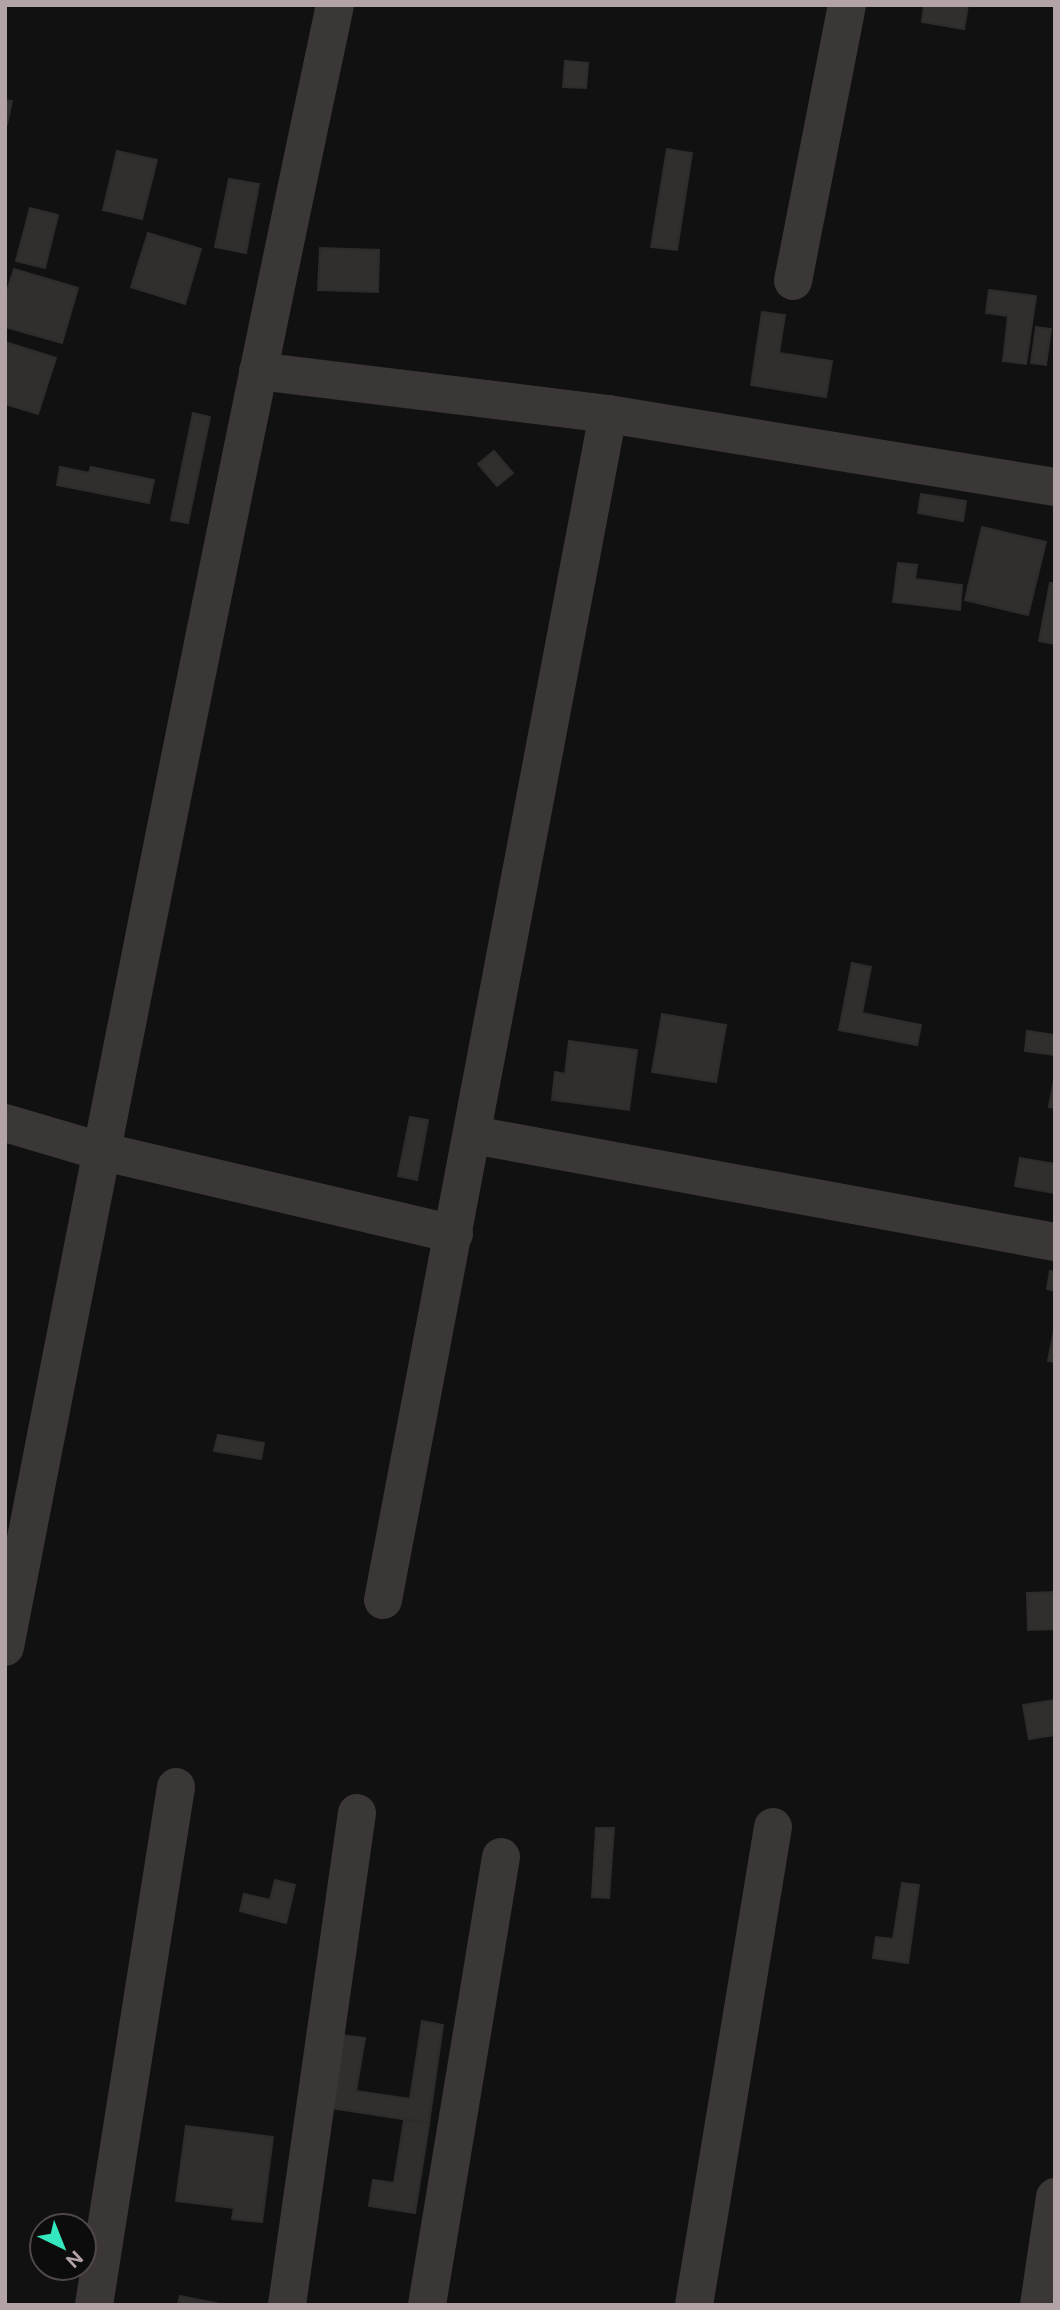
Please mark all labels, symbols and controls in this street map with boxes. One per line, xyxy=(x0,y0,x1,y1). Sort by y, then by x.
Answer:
north arrow xyxy=(28,2212,98,2282)
text: N xyxy=(62,2246,88,2273)

